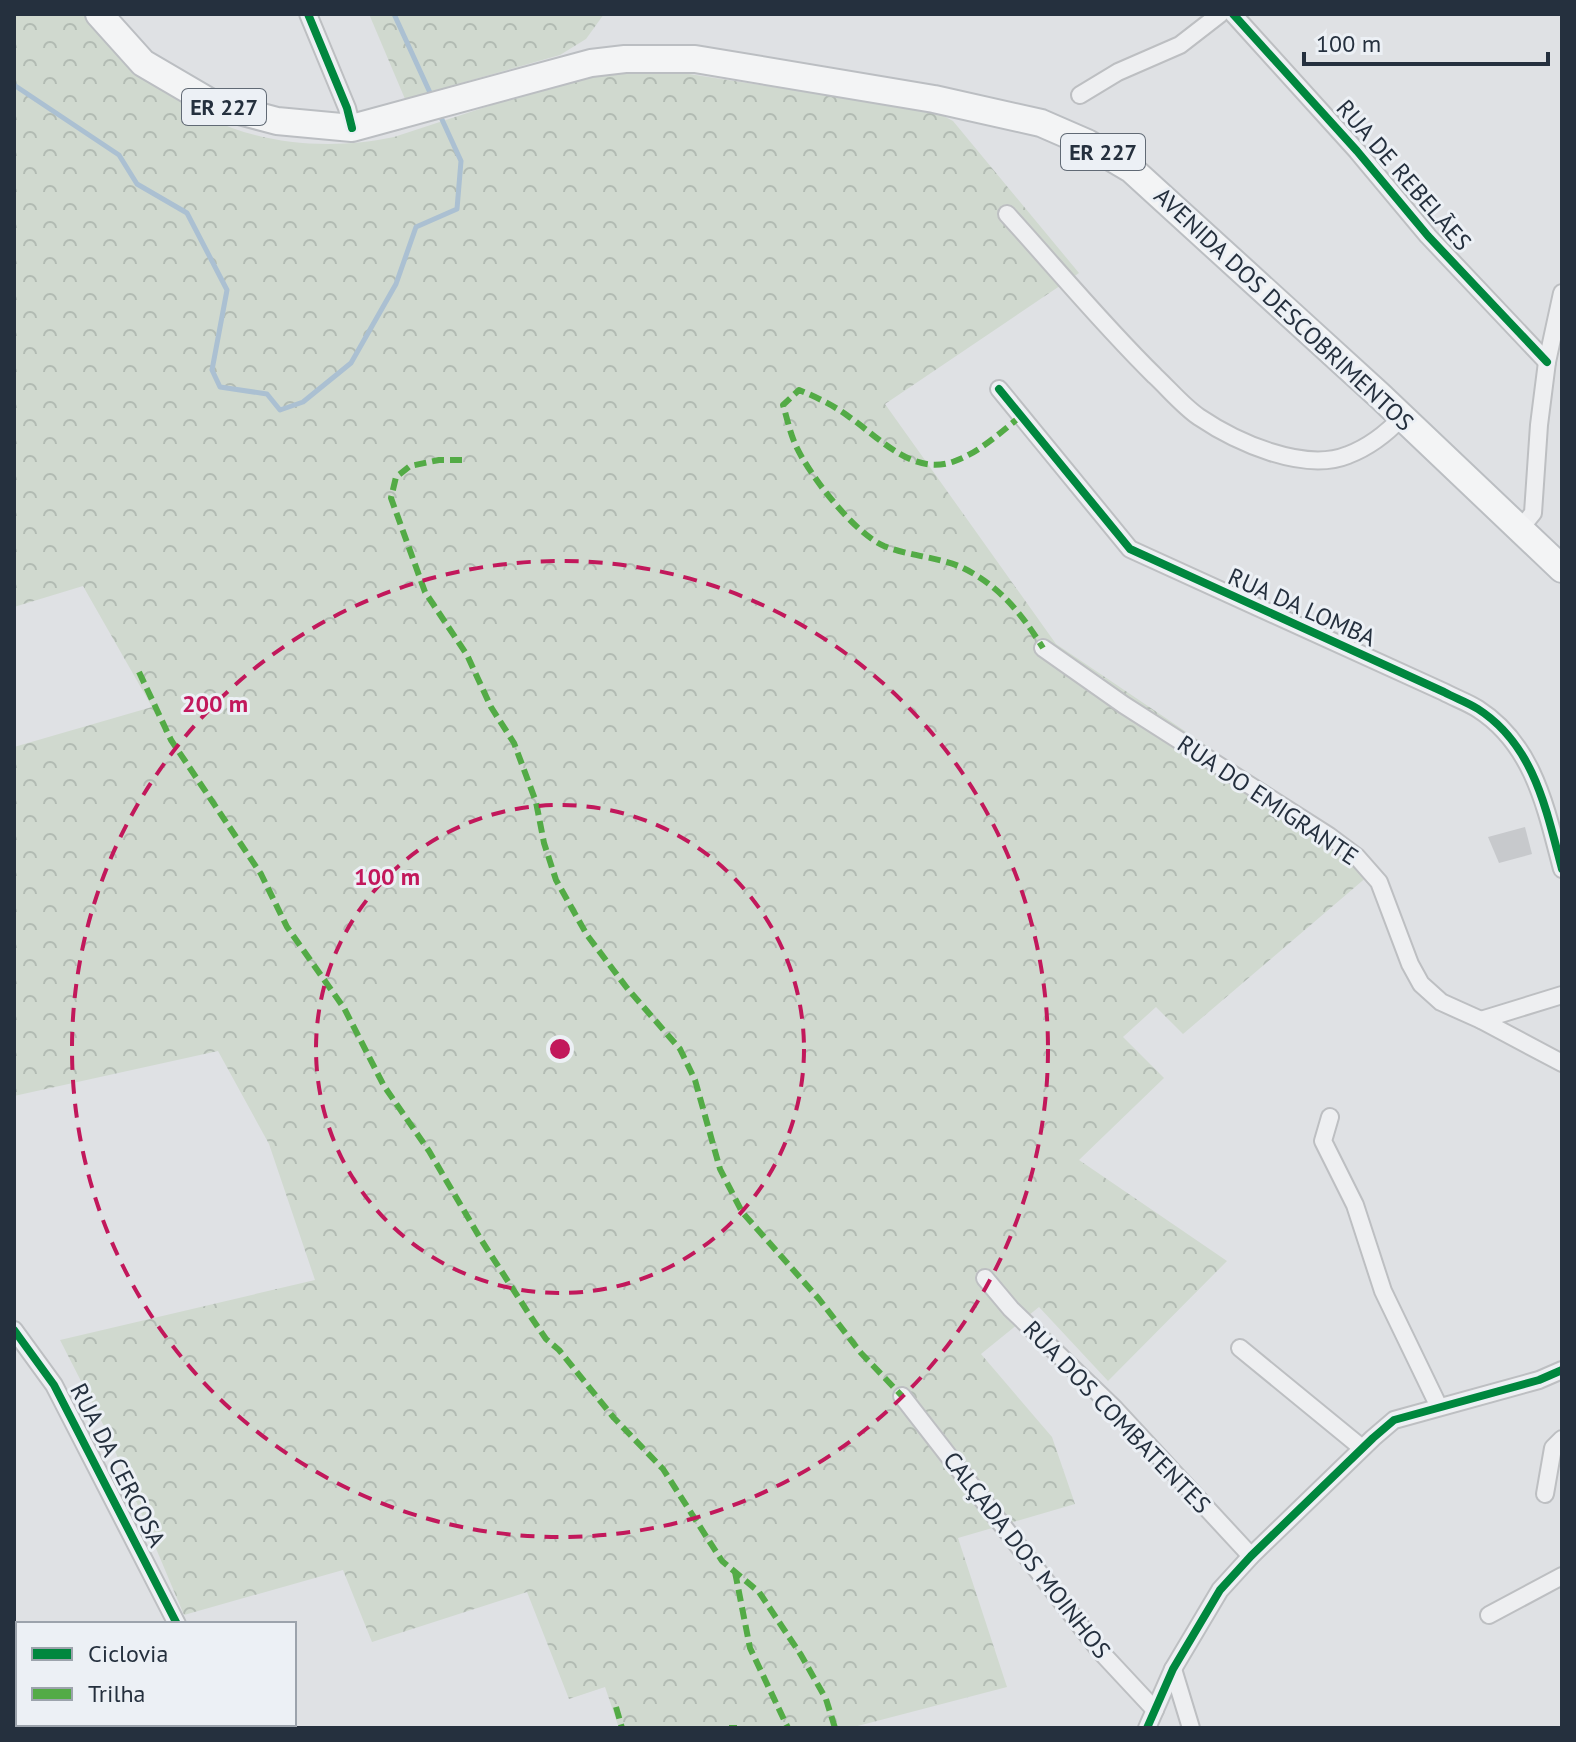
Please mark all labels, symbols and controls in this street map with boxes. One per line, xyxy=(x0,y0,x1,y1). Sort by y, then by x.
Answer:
scale bar xyxy=(1304,16,1548,66)
text: 100 m xyxy=(1316,28,1381,59)
road number: ER 227 xyxy=(182,89,266,125)
street label: RUA DE REBELÃES xyxy=(1330,93,1478,257)
road number: ER 227 xyxy=(1061,134,1145,170)
street label: AVENIDA DOS DESCOBRIMENTOS xyxy=(1148,180,1420,438)
street label: RUA DA LOMBA xyxy=(1223,561,1381,653)
text: 200 m xyxy=(182,688,248,719)
street label: RUA DO EMIGRANTE xyxy=(1172,728,1364,872)
text: 100 m xyxy=(354,861,420,892)
centre of rings xyxy=(546,1035,574,1063)
street label: RUA DOS COMBATENTES xyxy=(1017,1314,1217,1520)
street label: RUA DA CERCOSA xyxy=(63,1378,173,1552)
street label: CALÇADA DOS MOINHOS xyxy=(936,1445,1118,1665)
legend xyxy=(16,1622,296,1726)
text: Ciclovia xyxy=(88,1638,168,1669)
text: Trilha xyxy=(88,1678,145,1709)

